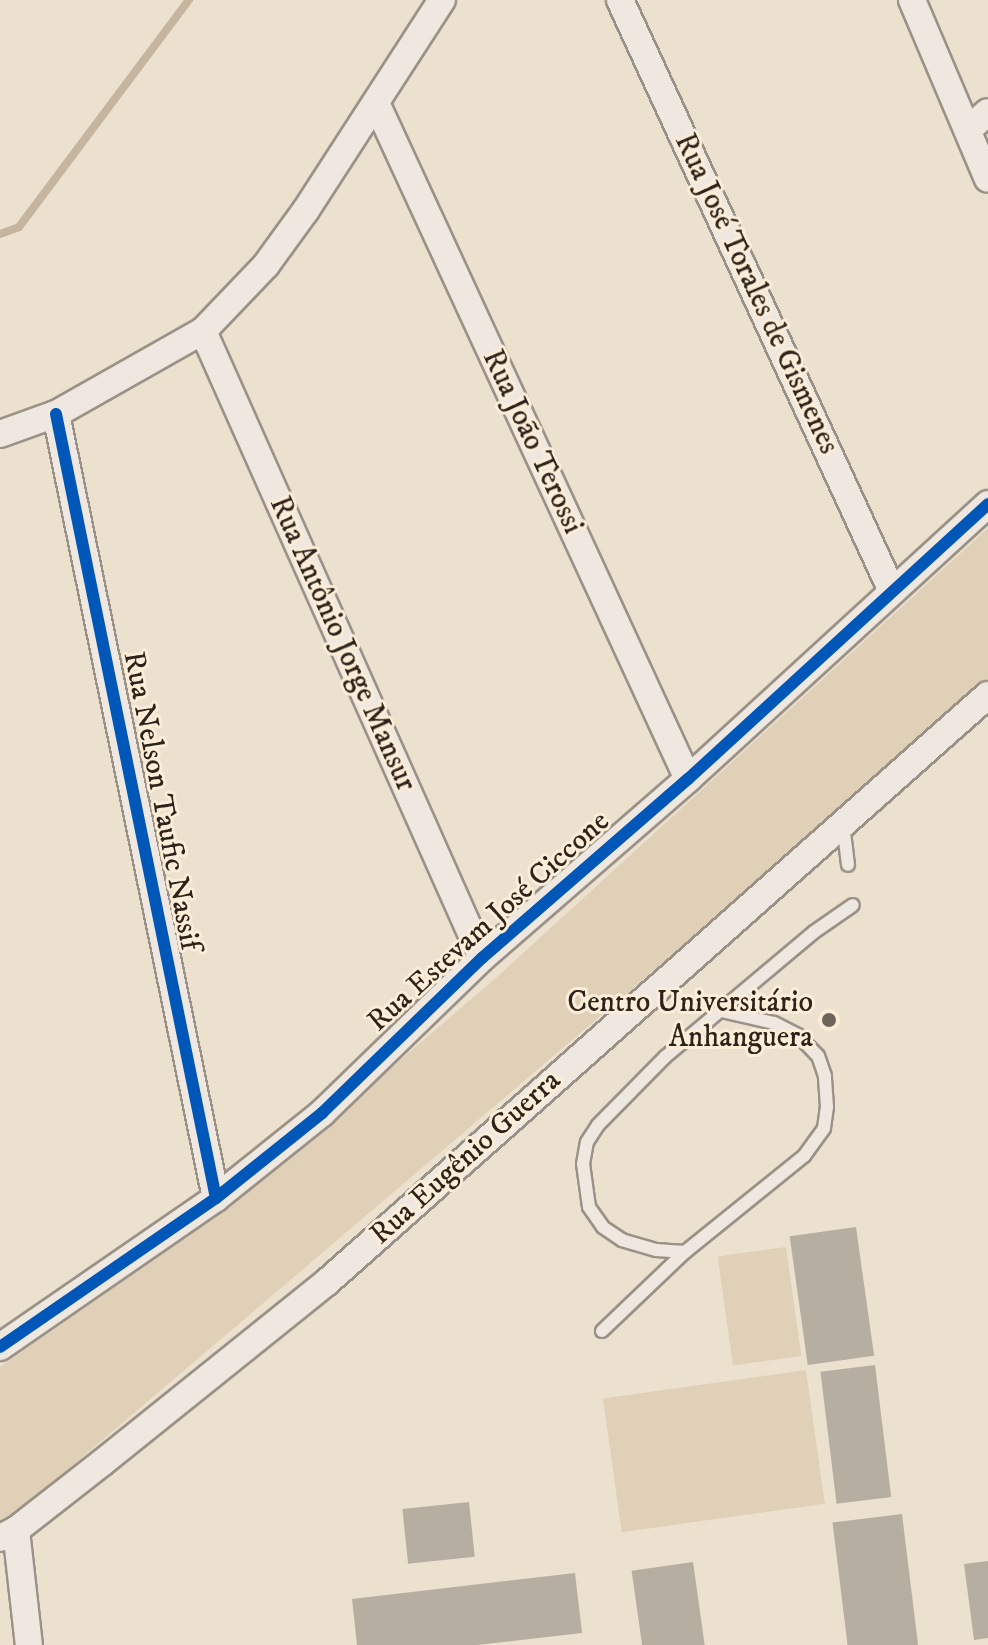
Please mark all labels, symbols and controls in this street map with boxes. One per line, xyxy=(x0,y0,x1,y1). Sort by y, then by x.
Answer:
street label: Rua José Torales de Gismenes xyxy=(666,128,846,460)
street label: Rua João Terossi xyxy=(474,344,590,540)
street label: Rua Antônio Jorge Mansur xyxy=(261,491,423,797)
street label: Rua Nelson Taufic Nassif xyxy=(114,649,208,953)
street label: Rua Estevam José Ciccone xyxy=(361,804,617,1040)
place label: Centro Universitário Anhanguera xyxy=(567,985,813,1056)
marker: Centro Universitário Anhanguera xyxy=(820,1011,838,1029)
street label: Rua Eugênio Guerra xyxy=(363,1063,569,1253)

